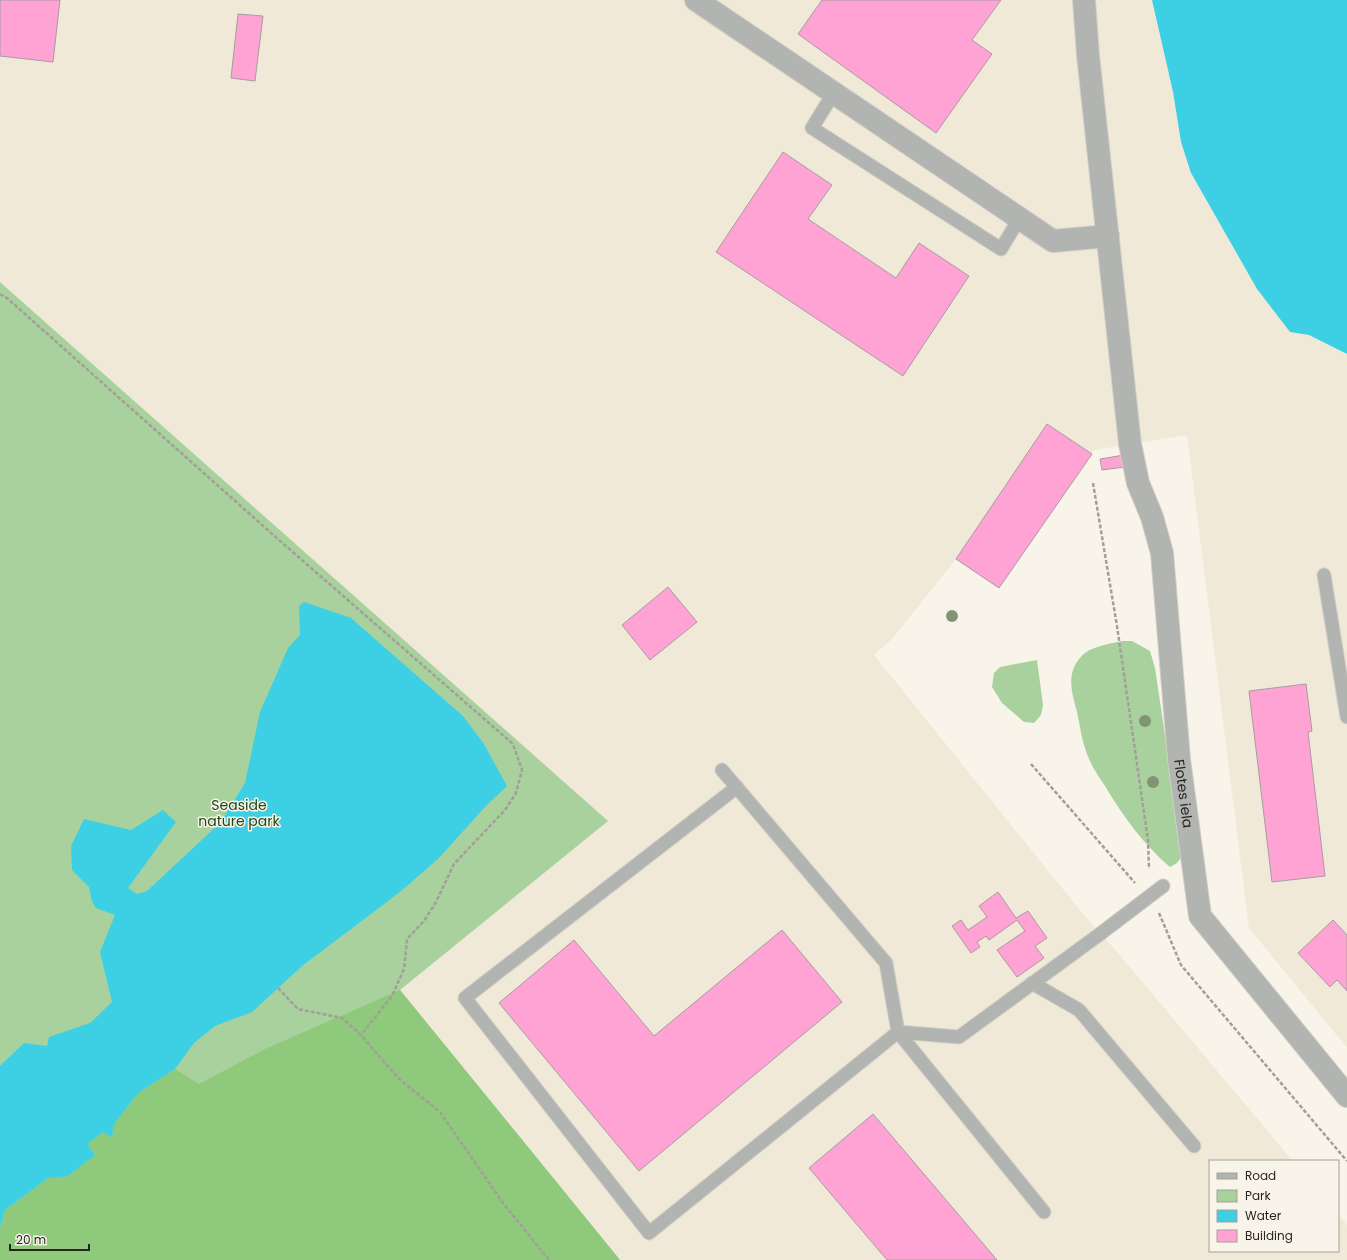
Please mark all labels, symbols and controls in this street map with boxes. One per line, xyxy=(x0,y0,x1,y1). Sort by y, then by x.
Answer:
street label: Flotes iela xyxy=(1169,758,1198,829)
park label: Seaside nature park xyxy=(198,795,281,831)
legend xyxy=(1209,1160,1339,1252)
text: Road xyxy=(1245,1167,1276,1184)
text: Park xyxy=(1245,1187,1272,1204)
text: Water xyxy=(1245,1207,1282,1224)
scale bar xyxy=(10,1226,89,1252)
text: Building xyxy=(1245,1227,1293,1244)
text: 20 m xyxy=(16,1231,46,1248)

